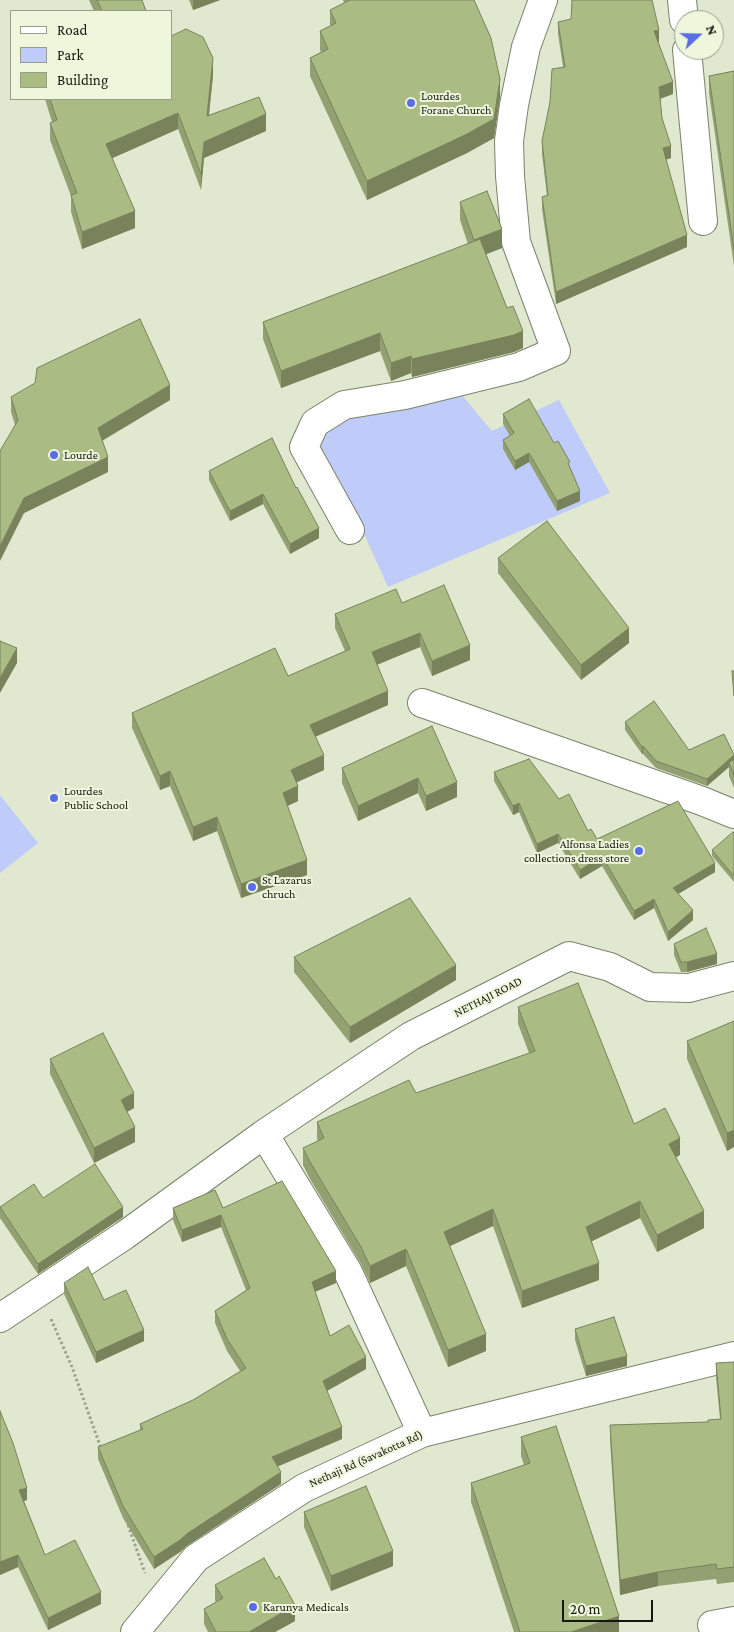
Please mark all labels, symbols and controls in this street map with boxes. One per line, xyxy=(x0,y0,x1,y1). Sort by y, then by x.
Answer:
legend xyxy=(10,10,172,100)
north arrow xyxy=(674,10,724,60)
text: Road xyxy=(57,22,87,38)
text: N xyxy=(703,23,721,37)
text: Park xyxy=(57,47,84,63)
text: Building xyxy=(57,72,108,88)
place label: Lourdes Forane Church xyxy=(421,89,491,117)
marker: Lourdes Forane Church xyxy=(405,97,417,109)
place label: Lourde xyxy=(64,448,98,462)
marker: Lourde xyxy=(48,449,60,461)
place label: Lourdes Public School xyxy=(64,784,128,812)
marker: Lourdes Public School xyxy=(48,792,60,804)
place label: Alfonsa Ladies collections dress store xyxy=(524,837,629,865)
marker: Alfonsa Ladies collections dress store xyxy=(633,845,645,857)
place label: St Lazarus chruch xyxy=(262,873,311,901)
marker: St Lazarus chruch xyxy=(246,881,258,893)
street label: NETHAJI ROAD xyxy=(452,974,524,1020)
street label: Nethaji Rd (Savakotta Rd) xyxy=(307,1427,425,1491)
scale bar xyxy=(564,1590,655,1622)
place label: Karunya Medicals xyxy=(263,1600,349,1614)
marker: Karunya Medicals xyxy=(247,1601,259,1613)
text: 20 m xyxy=(570,1601,601,1617)

